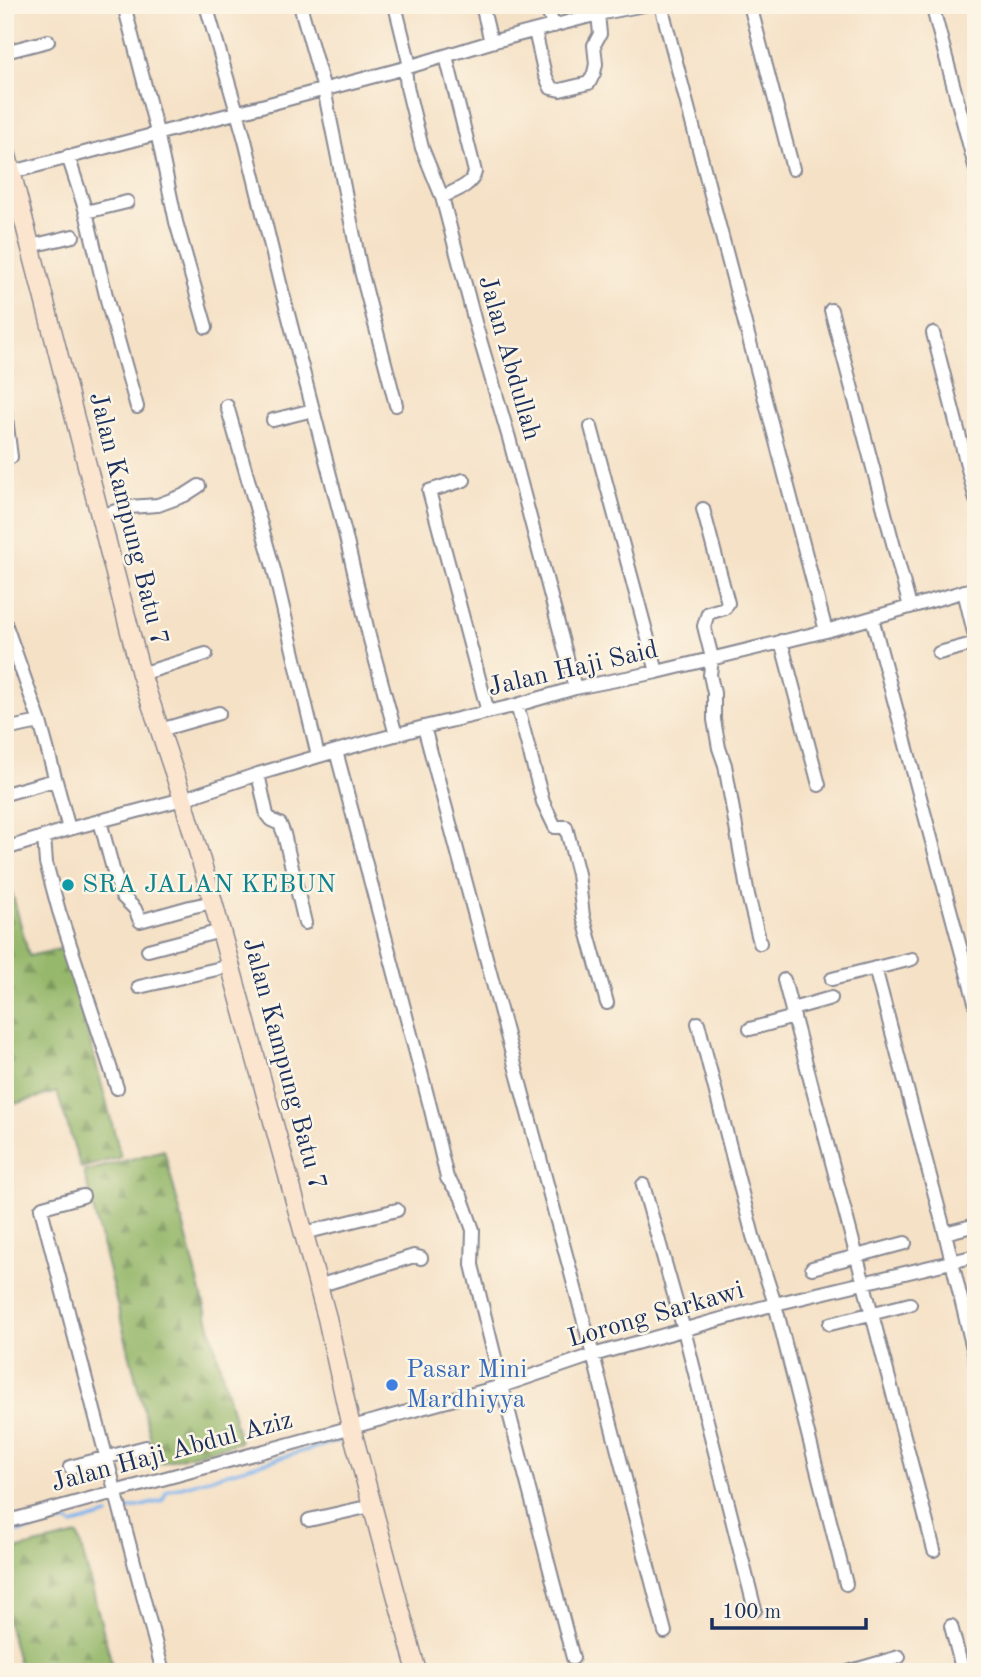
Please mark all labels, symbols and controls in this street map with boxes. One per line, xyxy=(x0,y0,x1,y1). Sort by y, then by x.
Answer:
street label: Jalan Abdullah xyxy=(473,273,545,443)
street label: Jalan Kampung Batu 7 xyxy=(84,390,172,648)
street label: Jalan Haji Said xyxy=(486,637,660,701)
place label: SRA JALAN KEBUN xyxy=(82,872,336,898)
marker: SRA JALAN KEBUN xyxy=(60,877,76,893)
street label: Jalan Kampung Batu 7 xyxy=(238,935,330,1193)
street label: Lorong Sarkawi xyxy=(565,1277,747,1353)
place label: Pasar Mini Mardhiyya xyxy=(406,1357,527,1413)
marker: Pasar Mini Mardhiyya xyxy=(384,1377,400,1393)
street label: Jalan Haji Abdul Aziz xyxy=(49,1407,295,1497)
scale bar xyxy=(712,1586,866,1630)
text: 100 m xyxy=(722,1602,781,1623)

